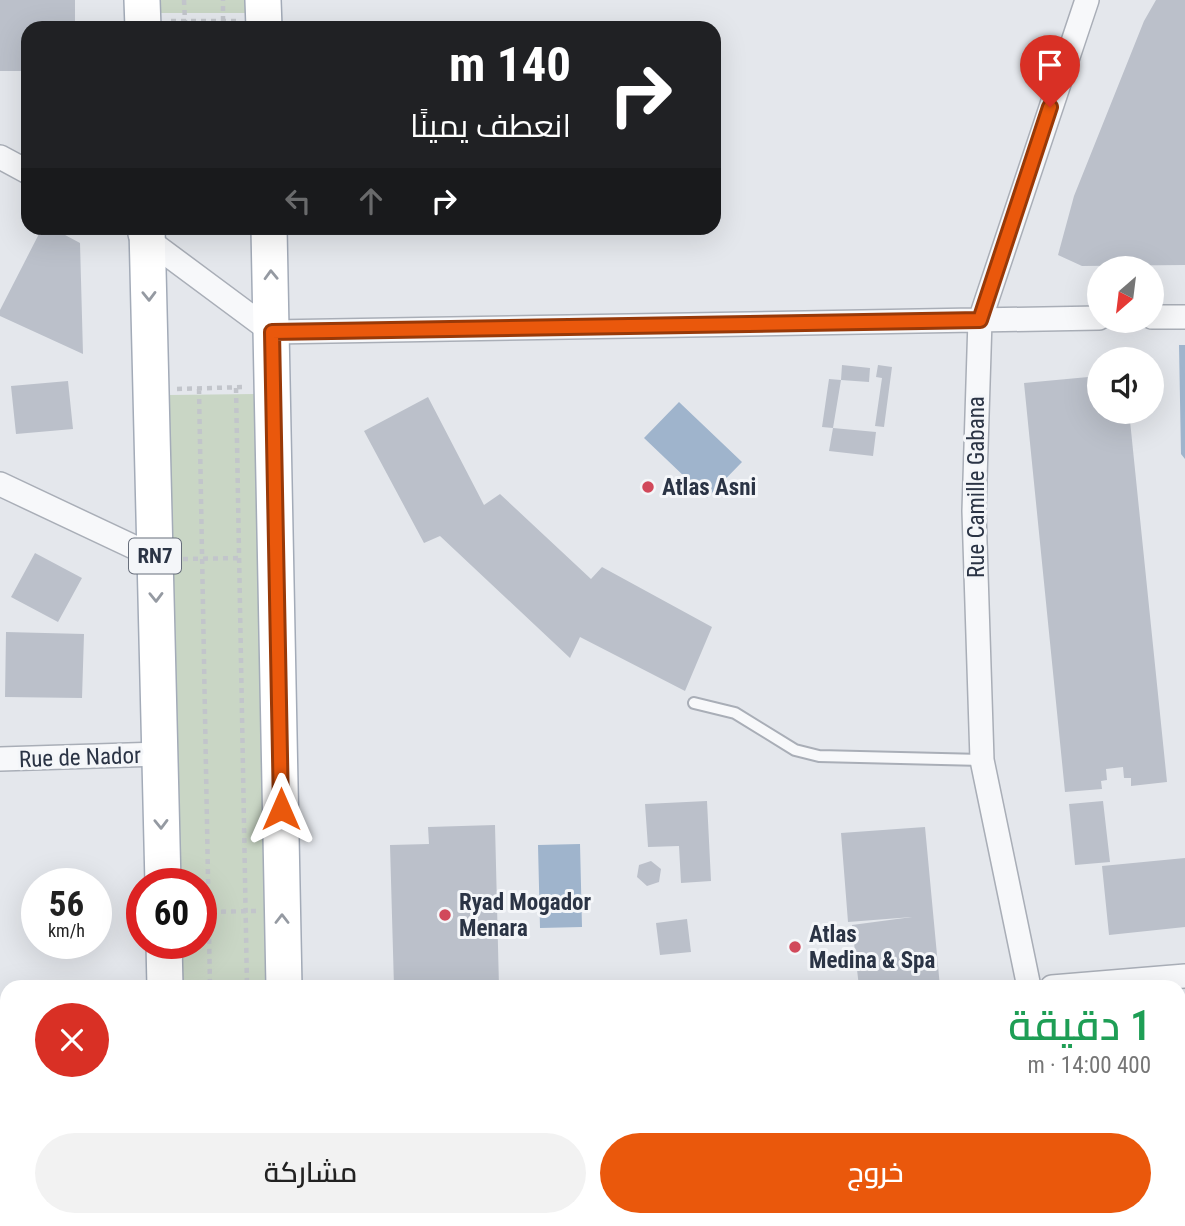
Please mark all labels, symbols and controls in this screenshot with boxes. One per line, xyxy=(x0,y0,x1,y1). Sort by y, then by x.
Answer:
pin xyxy=(1020,35,1080,107)
text: 140 m xyxy=(449,36,571,93)
icon: arrive xyxy=(1031,46,1069,84)
icon: right xyxy=(595,49,686,140)
text: انعطف يمينًا xyxy=(410,107,571,145)
icon: left xyxy=(279,182,317,220)
icon: ahead xyxy=(352,182,390,220)
icon: right xyxy=(425,182,463,220)
north arrow xyxy=(1087,256,1164,332)
map controls xyxy=(1087,256,1164,424)
one-way arrow xyxy=(263,269,278,280)
one-way arrow xyxy=(141,290,156,301)
button: sound xyxy=(1087,347,1164,424)
street label: Rue Camille Gabana xyxy=(963,396,990,578)
place label: Atlas Asni xyxy=(662,474,756,501)
marker: Atlas Asni xyxy=(640,479,656,495)
road number: RN7 xyxy=(129,538,181,574)
one-way arrow xyxy=(148,592,164,602)
street label: Rue de Nador xyxy=(19,742,141,773)
position arrow xyxy=(244,772,318,846)
one-way arrow xyxy=(154,819,169,830)
speed limit sign: 60 xyxy=(126,868,217,959)
text: 56 xyxy=(49,884,84,925)
place label: Ryad Mogador Menara xyxy=(459,889,591,942)
marker: Ryad Mogador Menara xyxy=(437,907,453,923)
one-way arrow xyxy=(274,913,290,924)
text: km/h xyxy=(48,920,85,941)
place label: Atlas Medina & Spa xyxy=(809,921,936,974)
marker: Atlas Medina & Spa xyxy=(787,939,803,955)
text: 1 دقيقة xyxy=(1008,1001,1151,1050)
button: close xyxy=(35,1003,109,1077)
text: 400 m · 14:00 xyxy=(1027,1052,1151,1079)
button: مشاركة xyxy=(35,1133,586,1213)
button: خروج xyxy=(600,1133,1151,1213)

